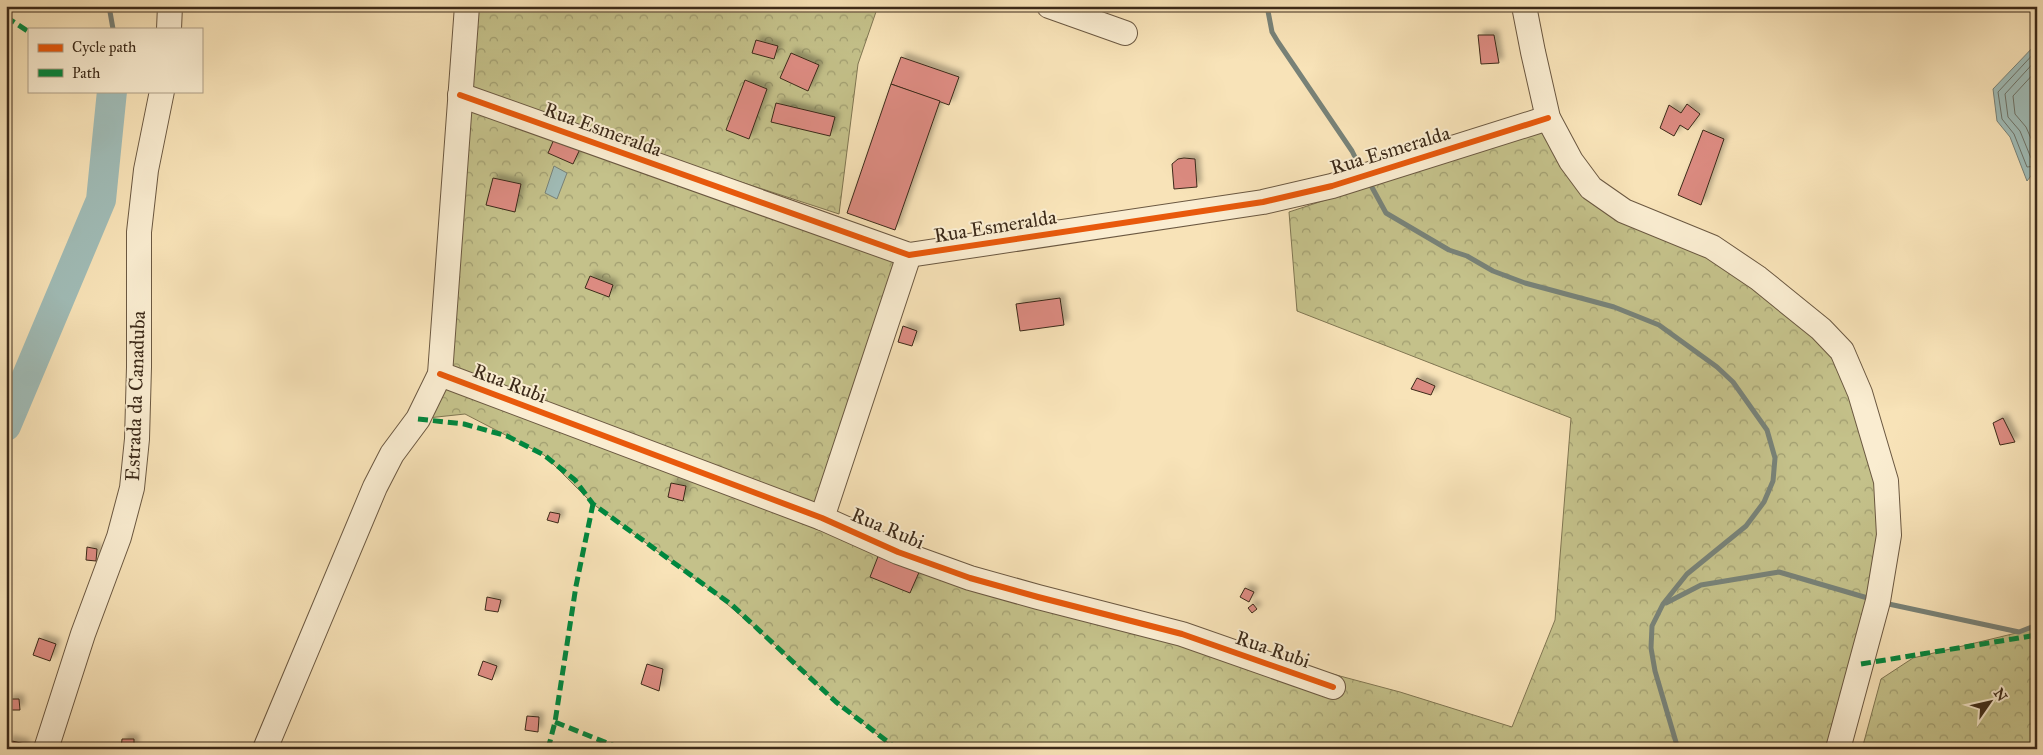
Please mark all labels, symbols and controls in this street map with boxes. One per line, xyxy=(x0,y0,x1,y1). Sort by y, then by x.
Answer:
legend xyxy=(28,28,202,92)
text: Cycle path xyxy=(72,38,137,56)
text: Path xyxy=(72,64,101,82)
street label: Rua Esmeralda xyxy=(541,97,666,162)
street label: Rua Esmeralda xyxy=(1327,120,1453,180)
street label: Rua Esmeralda xyxy=(932,204,1059,248)
street label: Estrada da Canaduba xyxy=(120,310,150,482)
street label: Rua Rubi xyxy=(470,358,551,408)
street label: Rua Rubi xyxy=(848,502,929,554)
street label: Rua Rubi xyxy=(1233,625,1314,673)
north arrow xyxy=(1966,678,2016,728)
text: N xyxy=(1990,685,2011,705)

